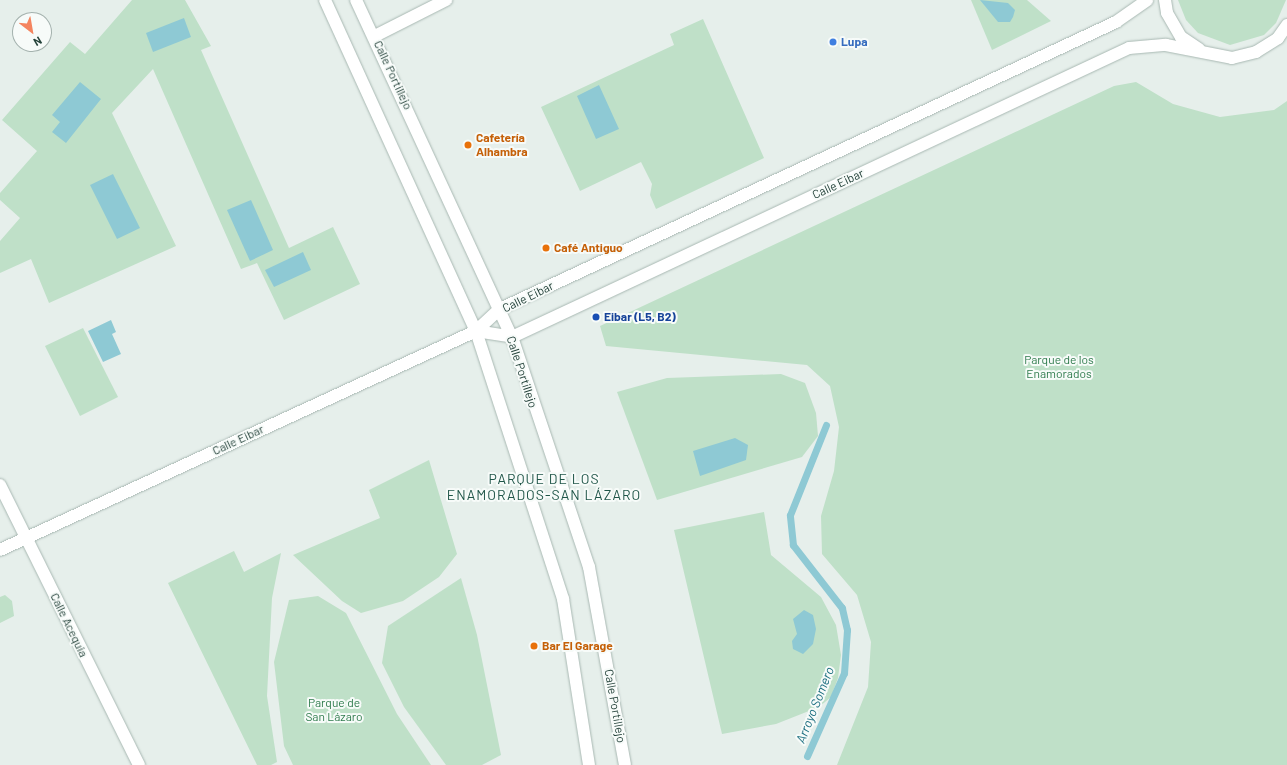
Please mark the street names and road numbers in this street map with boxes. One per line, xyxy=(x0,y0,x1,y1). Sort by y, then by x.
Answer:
street label: Calle Portillejo xyxy=(371,38,415,112)
street label: Calle Eibar xyxy=(810,166,866,202)
street label: Calle Eibar xyxy=(500,278,556,316)
street label: Calle Portillejo xyxy=(504,334,540,410)
street label: Calle Eibar xyxy=(210,422,266,458)
street label: Calle Acequia xyxy=(47,591,91,659)
street label: Calle Portillejo xyxy=(601,668,629,744)

